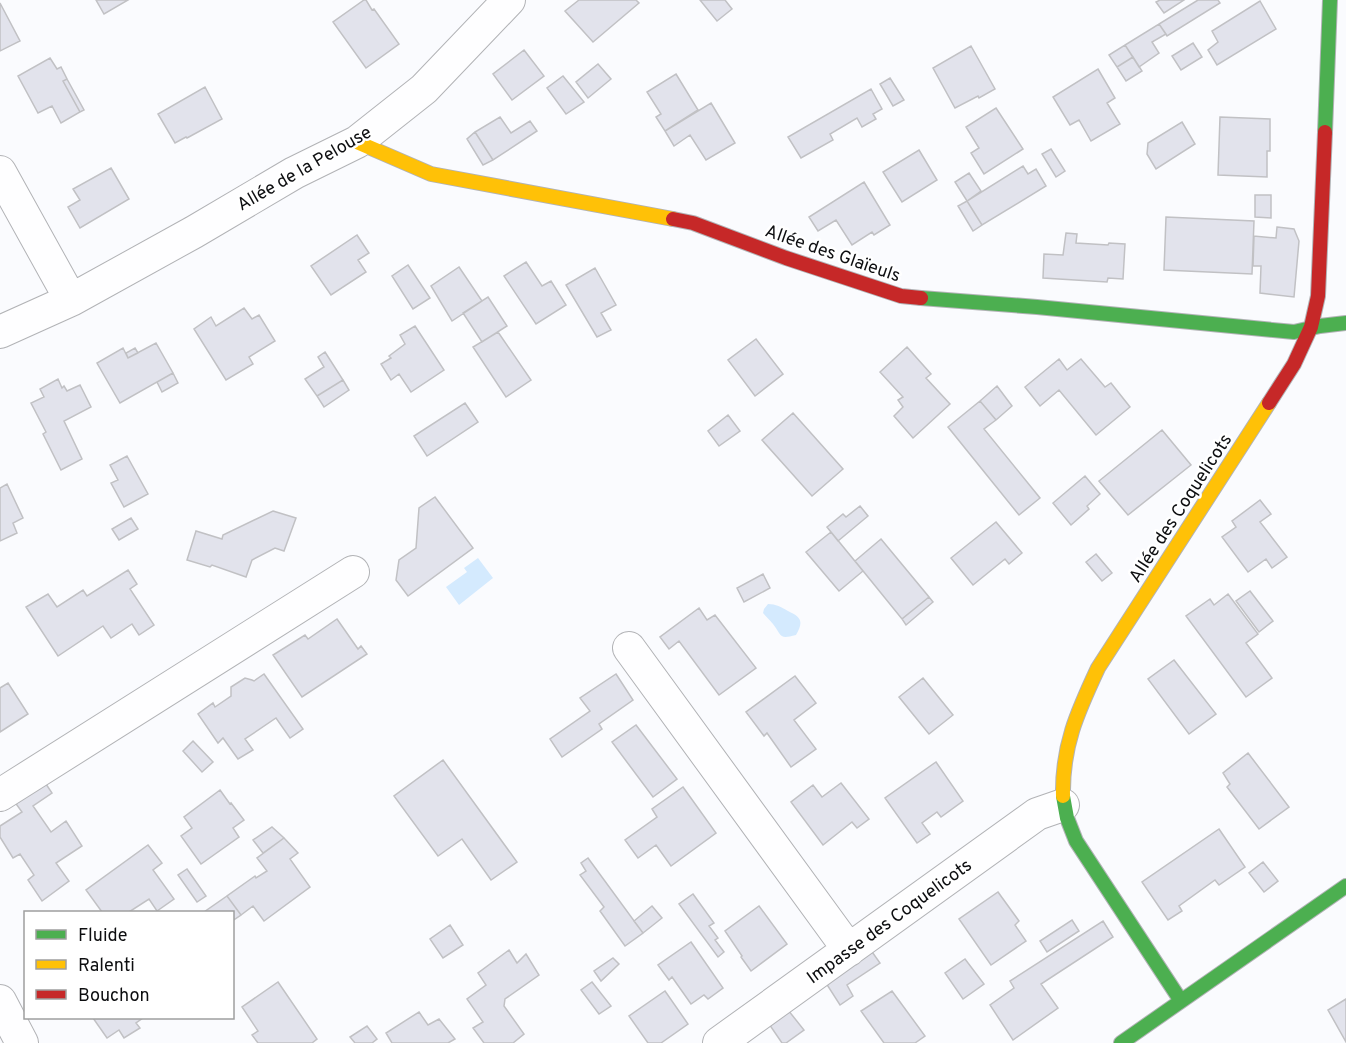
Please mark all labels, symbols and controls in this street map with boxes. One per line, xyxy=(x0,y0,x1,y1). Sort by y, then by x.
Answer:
street label: Allée de la Pelouse xyxy=(233,121,376,217)
street label: Allée des Glaïeuls xyxy=(762,220,903,288)
street label: Allée des Coquelicots xyxy=(1125,430,1238,588)
street label: Impasse des Coquelicots xyxy=(803,855,977,990)
legend xyxy=(24,911,234,1019)
text: Fluide xyxy=(78,925,127,948)
text: Ralenti xyxy=(78,955,135,978)
text: Bouchon xyxy=(78,985,150,1008)

